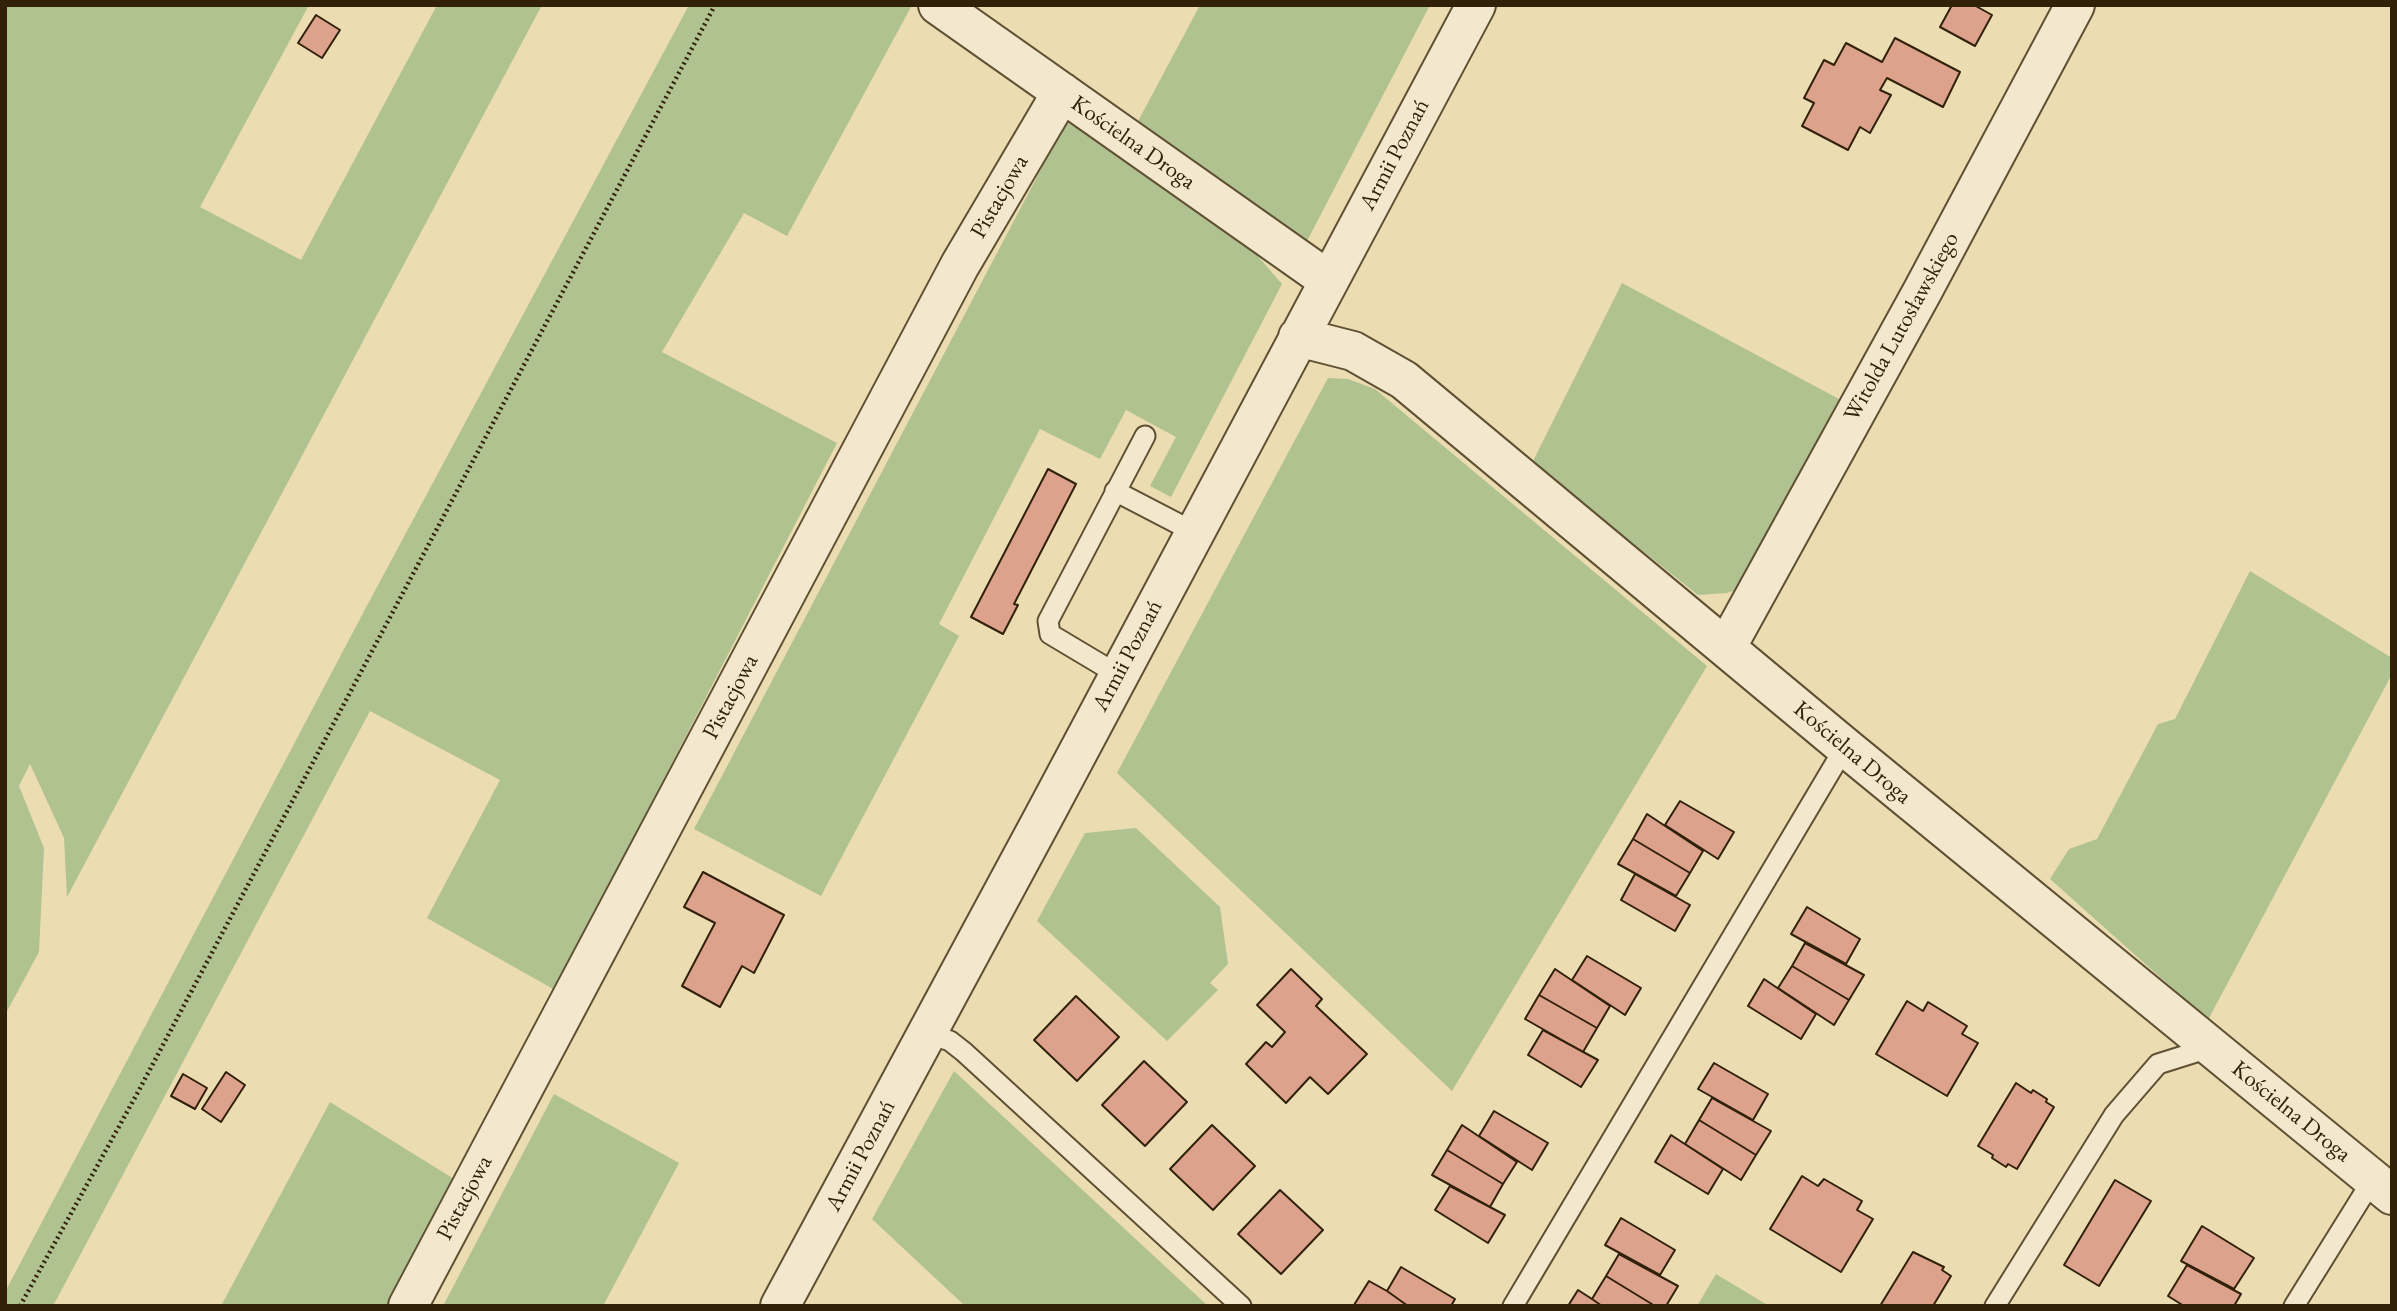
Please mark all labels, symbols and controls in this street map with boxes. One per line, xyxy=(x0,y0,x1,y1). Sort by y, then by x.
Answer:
street label: Kościelna Droga xyxy=(1066,90,1200,196)
street label: Armii Poznań xyxy=(1354,95,1436,215)
street label: Pistacjowa xyxy=(965,150,1035,244)
street label: Witolda Lutosławskiego xyxy=(1839,228,1965,426)
street label: Armii Poznań xyxy=(1087,596,1169,716)
street label: Pistacjowa xyxy=(697,650,765,744)
street label: Kościelna Droga xyxy=(1787,696,1917,810)
street label: Kościelna Droga xyxy=(2226,1056,2356,1168)
street label: Armii Poznań xyxy=(820,1096,902,1216)
street label: Pistacjowa xyxy=(431,1151,499,1245)

